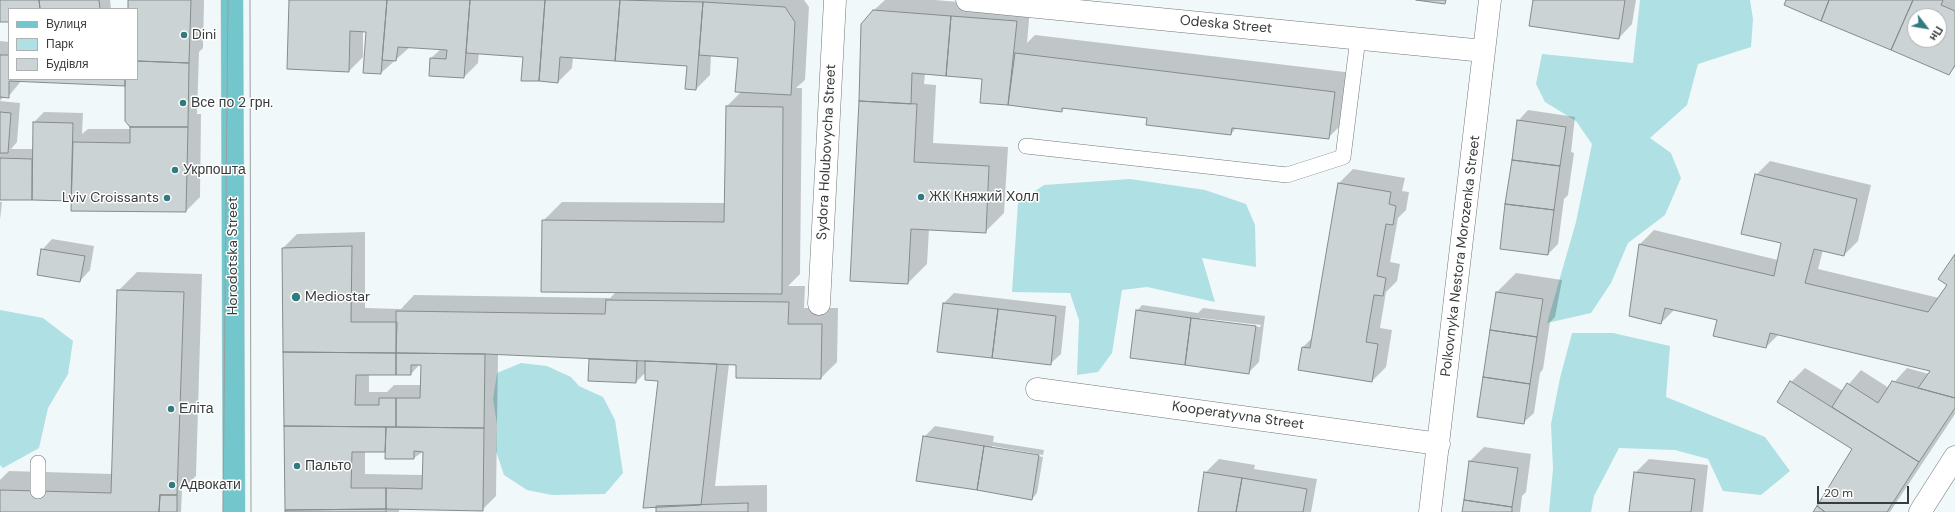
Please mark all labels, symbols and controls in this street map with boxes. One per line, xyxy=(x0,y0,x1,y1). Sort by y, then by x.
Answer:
legend xyxy=(8,8,138,80)
north arrow xyxy=(1907,8,1947,48)
street label: Odeska Street xyxy=(1179,13,1273,37)
text: Вулиця xyxy=(46,16,87,32)
text: Пн xyxy=(1927,24,1946,44)
place label: Dini xyxy=(192,27,216,43)
marker: Dini xyxy=(179,30,189,40)
text: Парк xyxy=(46,36,73,52)
text: Будівля xyxy=(46,56,88,72)
street label: Sydora Holubovycha Street xyxy=(814,64,840,240)
place label: Все по 2 грн. xyxy=(191,95,273,111)
marker: Все по 2 грн. xyxy=(178,98,188,108)
street label: Polkovnyka Nestora Morozenka Street xyxy=(1438,134,1484,378)
place label: Укрпошта xyxy=(183,162,246,178)
marker: Укрпошта xyxy=(170,165,180,175)
place label: ЖК Княжий Холл xyxy=(929,189,1039,205)
place label: Lviv Croissants xyxy=(62,190,159,206)
marker: ЖК Княжий Холл xyxy=(916,192,926,202)
marker: Lviv Croissants xyxy=(162,193,172,203)
street label: Horodotska Street xyxy=(225,197,241,315)
place label: Mediostar xyxy=(305,289,370,305)
marker: Mediostar xyxy=(290,291,302,303)
street label: Kooperatyvna Street xyxy=(1171,398,1305,434)
place label: Еліта xyxy=(179,401,214,417)
marker: Еліта xyxy=(166,404,176,414)
place label: Пальто xyxy=(305,458,351,474)
marker: Пальто xyxy=(292,461,302,471)
place label: Адвокати xyxy=(180,477,241,493)
scale bar xyxy=(1819,478,1911,504)
marker: Адвокати xyxy=(167,480,177,490)
text: 20 m xyxy=(1824,485,1853,501)

